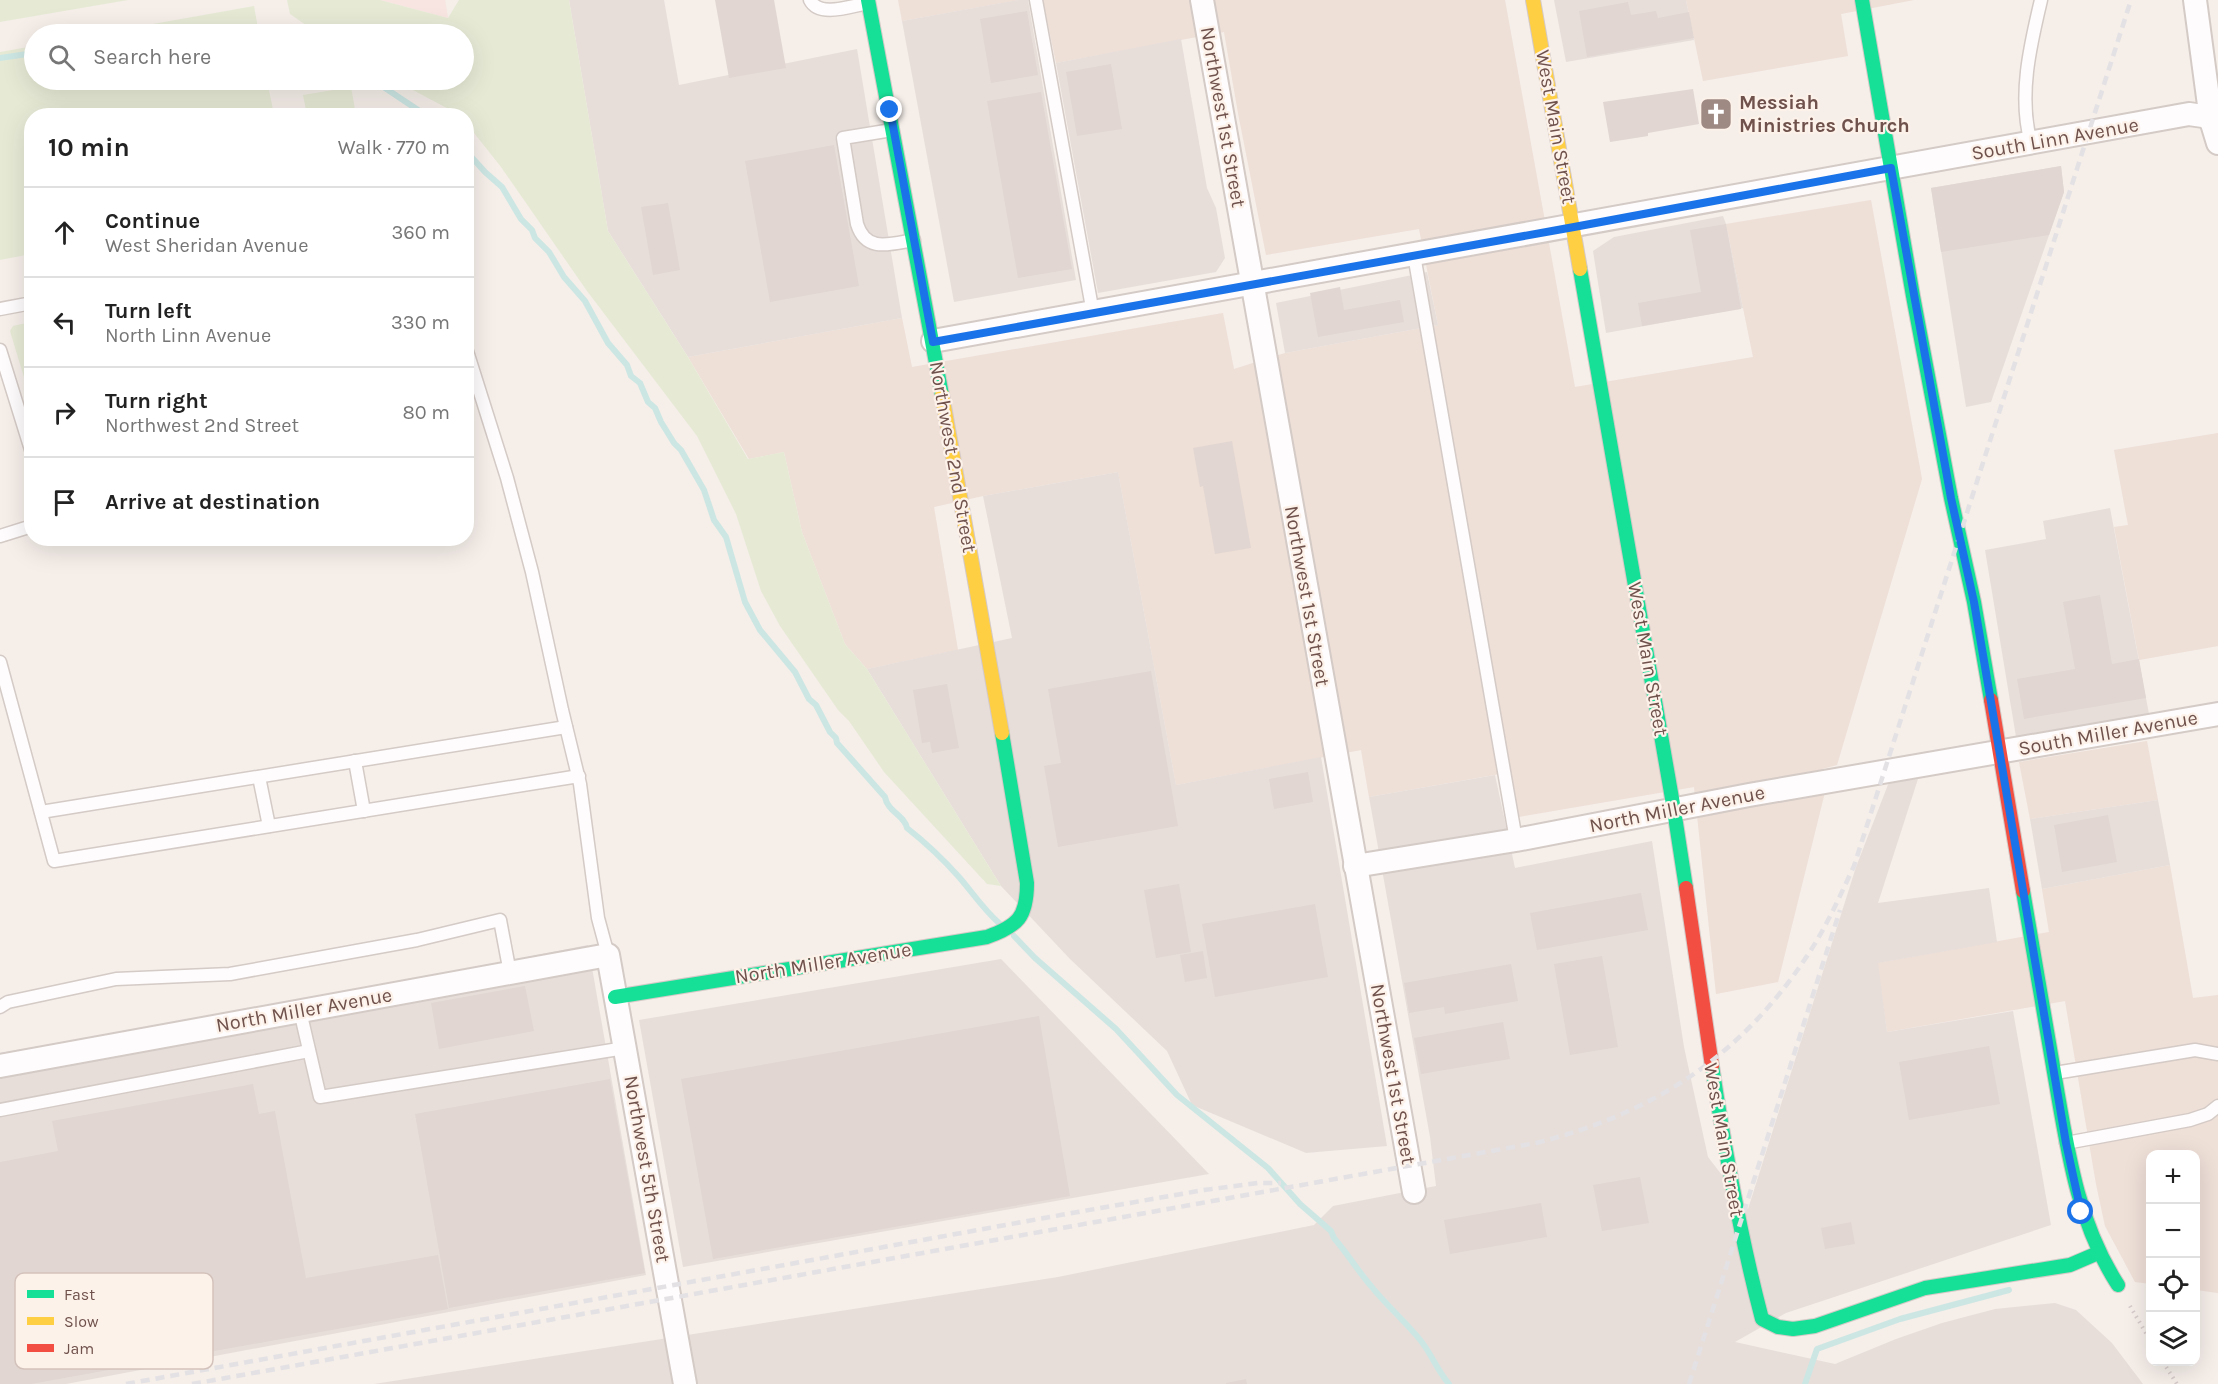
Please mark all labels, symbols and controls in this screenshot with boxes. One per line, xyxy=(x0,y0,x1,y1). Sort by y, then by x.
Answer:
search box xyxy=(24,24,474,90)
street label: Northwest 1st Street xyxy=(1196,25,1250,210)
icon: search xyxy=(45,41,78,74)
text: Search here xyxy=(93,44,211,70)
street label: West Main Street xyxy=(1531,48,1581,206)
place label: Messiah Ministries Church xyxy=(1739,91,1910,137)
route end xyxy=(876,96,902,122)
church icon: Messiah Ministries Church xyxy=(1698,96,1734,132)
street label: South Linn Avenue xyxy=(1970,113,2140,165)
text: 10 min xyxy=(48,132,130,163)
text: Walk · 770 m xyxy=(338,136,450,159)
text: Continue xyxy=(105,208,200,234)
icon: ahead xyxy=(48,216,81,249)
text: 360 m xyxy=(391,221,450,244)
text: West Sheridan Avenue xyxy=(105,234,308,257)
text: Turn left xyxy=(105,298,192,324)
icon: left xyxy=(48,306,81,339)
text: 330 m xyxy=(391,311,450,334)
text: North Linn Avenue xyxy=(105,324,271,347)
street label: Northwest 2nd Street xyxy=(925,359,981,555)
text: Turn right xyxy=(105,388,208,414)
icon: right xyxy=(48,396,81,429)
text: 80 m xyxy=(402,401,450,424)
text: Northwest 2nd Street xyxy=(105,414,299,437)
icon: arrive xyxy=(48,486,81,519)
text: Arrive at destination xyxy=(105,489,320,515)
street label: Northwest 1st Street xyxy=(1280,504,1334,689)
street label: West Main Street xyxy=(1623,580,1673,738)
street label: South Miller Avenue xyxy=(2017,706,2199,760)
street label: North Miller Avenue xyxy=(1587,781,1767,837)
street label: North Miller Avenue xyxy=(733,938,913,988)
street label: Northwest 1st Street xyxy=(1366,982,1420,1167)
street label: North Miller Avenue xyxy=(214,983,394,1037)
street label: West Main Street xyxy=(1699,1061,1749,1219)
street label: Northwest 5th Street xyxy=(619,1074,675,1265)
map controls xyxy=(2146,1150,2200,1366)
button: + xyxy=(2146,1150,2200,1204)
route start xyxy=(2067,1198,2093,1224)
button: − xyxy=(2146,1204,2200,1258)
button: locate xyxy=(2146,1258,2200,1312)
legend xyxy=(15,1273,213,1369)
text: Fast xyxy=(64,1285,95,1304)
text: Slow xyxy=(64,1312,99,1331)
button: layers xyxy=(2146,1312,2200,1366)
text: Jam xyxy=(64,1339,94,1358)

